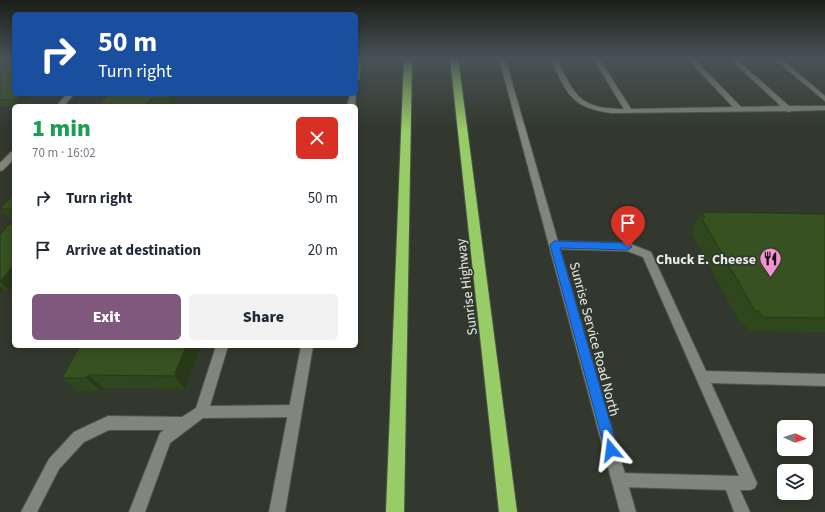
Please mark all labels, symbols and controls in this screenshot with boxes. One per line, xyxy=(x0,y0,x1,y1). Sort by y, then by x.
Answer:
text: 50 m xyxy=(98,22,157,62)
icon: right xyxy=(32,28,84,80)
text: Turn right xyxy=(98,59,172,84)
text: 1 min xyxy=(32,111,91,146)
button: close xyxy=(296,117,338,159)
text: 70 m · 16:02 xyxy=(32,144,96,162)
icon: right xyxy=(32,187,54,209)
text: Turn right xyxy=(66,188,132,209)
text: 50 m xyxy=(308,188,338,209)
pin xyxy=(611,206,645,247)
icon: arrive xyxy=(617,212,639,234)
street label: Sunrise Highway xyxy=(451,237,483,336)
icon: arrive xyxy=(32,239,54,261)
text: Arrive at destination xyxy=(66,240,201,261)
text: 20 m xyxy=(308,240,338,261)
restaurant icon: Chuck E. Cheese xyxy=(758,246,784,279)
place label: Chuck E. Cheese xyxy=(656,250,756,270)
street label: Sunrise Service Road North xyxy=(564,260,624,419)
button: Exit xyxy=(32,294,181,340)
button: Share xyxy=(189,294,338,340)
north arrow xyxy=(777,420,813,456)
map controls xyxy=(777,420,813,500)
position arrow xyxy=(590,429,632,471)
button: layers xyxy=(777,464,813,500)

